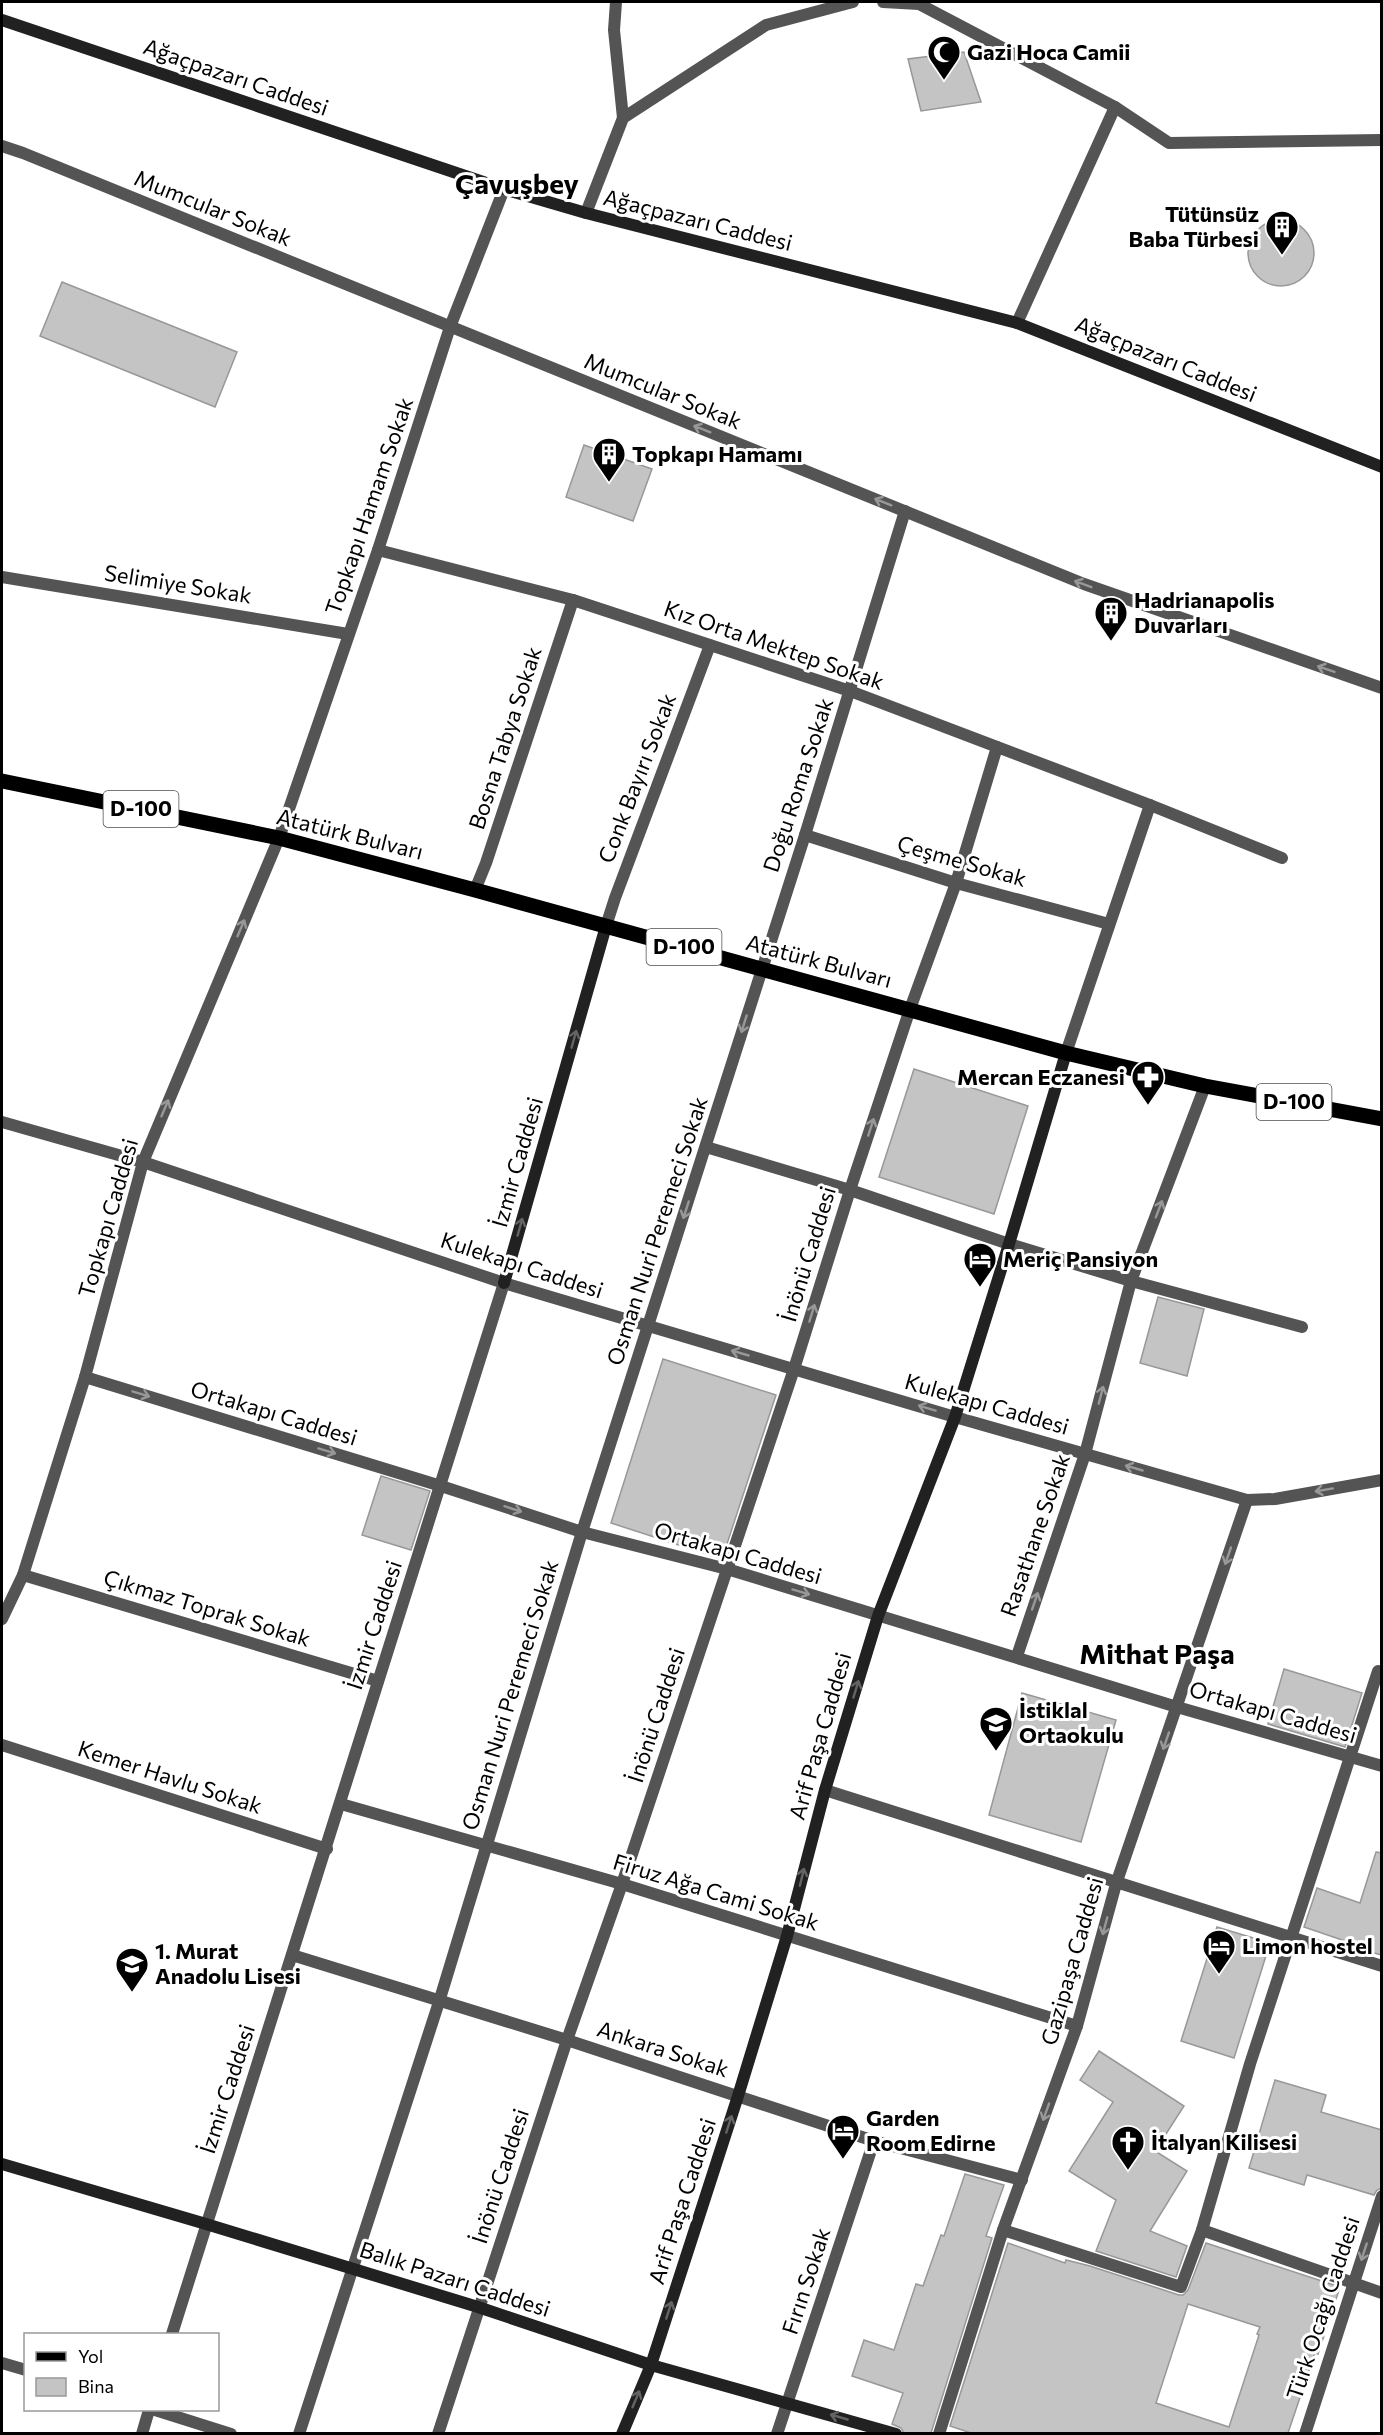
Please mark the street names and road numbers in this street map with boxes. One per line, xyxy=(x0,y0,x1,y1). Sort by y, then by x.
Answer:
street label: Ağaçpazarı Caddesi xyxy=(140,32,332,121)
street label: Mumcular Sokak xyxy=(131,164,296,251)
street label: Ağaçpazarı Caddesi xyxy=(601,183,795,256)
street label: Ağaçpazarı Caddesi xyxy=(1071,310,1261,407)
street label: Mumcular Sokak xyxy=(581,347,746,434)
street label: Topkapı Hamam Sokak xyxy=(319,393,418,618)
street label: Selimiye Sokak xyxy=(102,559,254,608)
street label: Kız Orta Mektep Sokak xyxy=(661,594,888,695)
street label: Bosna Tabya Sokak xyxy=(462,643,547,832)
street label: Conk Bayırı Sokak xyxy=(592,689,681,866)
street label: Doğu Roma Sokak xyxy=(757,694,838,875)
road number: D-100 xyxy=(104,791,178,827)
street label: Atatürk Bulvarı xyxy=(274,802,426,865)
street label: Çeşme Sokak xyxy=(894,829,1030,892)
street label: Atatürk Bulvarı xyxy=(743,928,895,993)
road number: D-100 xyxy=(646,929,722,965)
road number: D-100 xyxy=(1256,1084,1332,1120)
street label: Osman Nuri Peremeci Sokak xyxy=(600,1093,713,1369)
street label: İzmir Caddesi xyxy=(485,1094,548,1230)
street label: Topkapı Caddesi xyxy=(72,1135,143,1300)
street label: İnönü Caddesi xyxy=(774,1183,841,1325)
street label: Kulekapı Caddesi xyxy=(437,1225,607,1304)
street label: Kulekapı Caddesi xyxy=(902,1367,1072,1440)
street label: Ortakapı Caddesi xyxy=(188,1374,361,1451)
street label: Rasathane Sokak xyxy=(994,1450,1075,1620)
street label: Ortakapı Caddesi xyxy=(651,1516,825,1589)
street label: Osman Nuri Peremeci Sokak xyxy=(456,1556,564,1833)
street label: İzmir Caddesi xyxy=(340,1557,407,1693)
street label: Çıkmaz Toprak Sokak xyxy=(101,1563,314,1652)
street label: İnönü Caddesi xyxy=(621,1644,690,1786)
street label: Arif Paşa Caddesi xyxy=(783,1649,856,1823)
street label: Ortakapı Caddesi xyxy=(1186,1675,1360,1748)
street label: Kemer Havlu Sokak xyxy=(75,1734,266,1819)
street label: Firuz Ağa Cami Sokak xyxy=(610,1847,822,1936)
street label: Gazipaşa Caddesi xyxy=(1035,1874,1108,2048)
street label: Ankara Sokak xyxy=(594,2015,733,2083)
street label: İzmir Caddesi xyxy=(193,2021,260,2157)
street label: İnönü Caddesi xyxy=(465,2105,534,2247)
street label: Arif Paşa Caddesi xyxy=(642,2114,721,2287)
street label: Türk Ocağı Caddesi xyxy=(1280,2213,1365,2403)
street label: Fırın Sokak xyxy=(776,2224,835,2338)
street label: Balık Pazarı Caddesi xyxy=(356,2235,554,2322)

